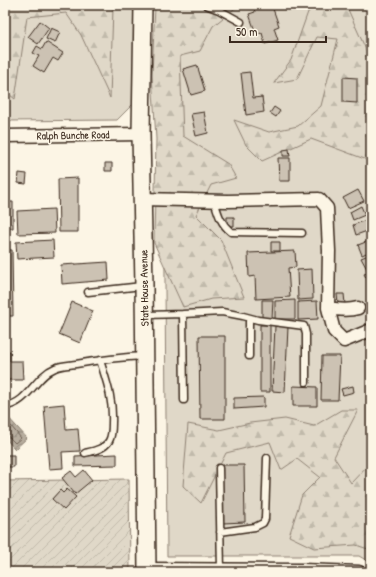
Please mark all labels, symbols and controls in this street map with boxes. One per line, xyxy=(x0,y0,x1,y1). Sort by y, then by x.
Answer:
scale bar xyxy=(230,18,326,44)
text: 50 m xyxy=(236,23,257,40)
street label: Ralph Bunche Road xyxy=(36,127,110,143)
street label: State House Avenue xyxy=(136,249,152,327)

